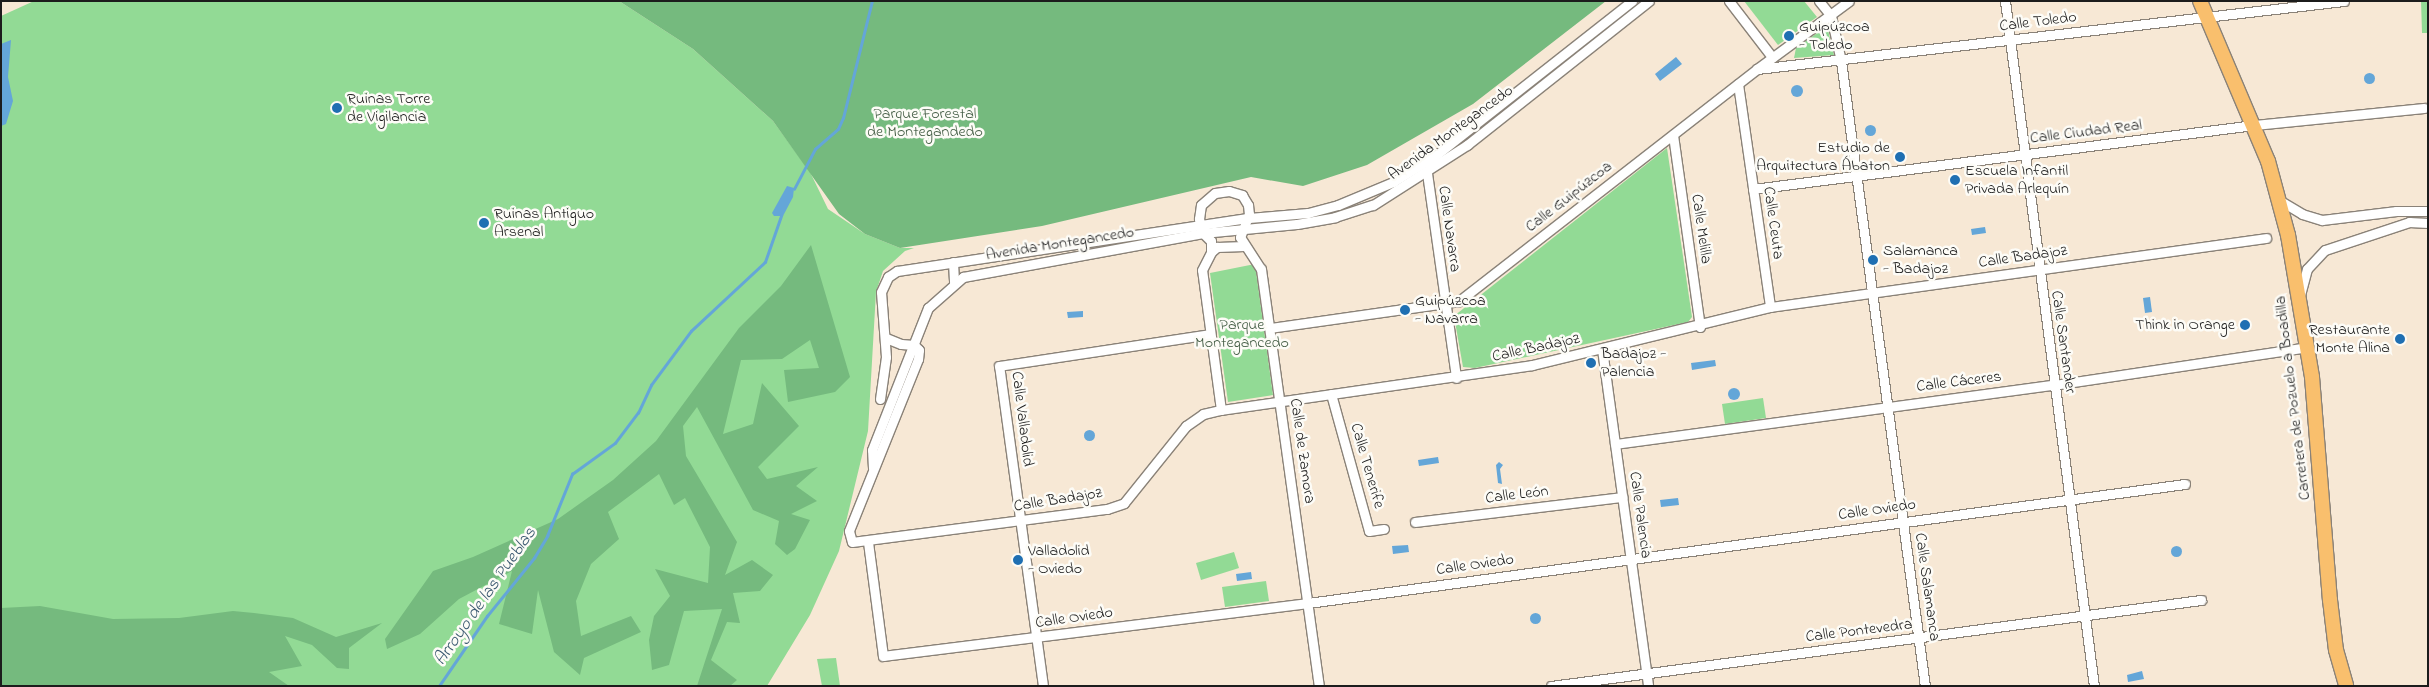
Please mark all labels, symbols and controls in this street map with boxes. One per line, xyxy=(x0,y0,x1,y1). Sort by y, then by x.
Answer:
street label: Calle Toledo xyxy=(1998,8,2078,36)
place label: Guipúzcoa - Toledo xyxy=(1799,17,1870,55)
marker: Guipúzcoa - Toledo xyxy=(1783,30,1795,42)
street label: Avenida Montegancedo xyxy=(1385,81,1517,185)
place label: Ruinas Torre de Vigilancia xyxy=(347,89,430,127)
marker: Ruinas Torre de Vigilancia xyxy=(331,102,343,114)
park label: Parque Forestal de Montegandedo xyxy=(867,104,983,142)
street label: Calle Ciudad Real xyxy=(2029,116,2143,148)
place label: Estudio de Arquitectura Ábaton xyxy=(1756,138,1890,176)
marker: Estudio de Arquitectura Ábaton xyxy=(1894,151,1906,163)
street label: Calle Guipúzcoa xyxy=(1522,157,1616,237)
place label: Escuela Infantil Privada Arlequín xyxy=(1965,161,2069,199)
marker: Escuela Infantil Privada Arlequín xyxy=(1949,174,1961,186)
street label: Calle Navarra xyxy=(1433,185,1465,273)
street label: Calle Ceuta xyxy=(1758,185,1788,261)
street label: Calle Melilla xyxy=(1687,193,1715,265)
place label: Ruinas Antiguo Arsenal xyxy=(494,204,594,242)
marker: Ruinas Antiguo Arsenal xyxy=(478,217,490,229)
street label: Avenida Montegancedo xyxy=(984,223,1136,265)
place label: Salamanca - Badajoz xyxy=(1883,241,1958,279)
street label: Calle Badajoz xyxy=(1977,241,2069,273)
marker: Salamanca - Badajoz xyxy=(1867,254,1879,266)
street label: Calle Santander xyxy=(2046,289,2080,395)
place label: Guipúzcoa - Navarra xyxy=(1415,291,1486,329)
street label: Carretera de Pozuelo a Boadilla xyxy=(2271,295,2315,501)
marker: Guipúzcoa - Navarra xyxy=(1399,304,1411,316)
park label: Parque Montegancedo xyxy=(1195,315,1289,353)
place label: Think in Orange xyxy=(2135,315,2235,335)
marker: Think in Orange xyxy=(2239,319,2251,331)
place label: Restaurante Monte Alina xyxy=(2309,320,2390,358)
street label: Calle Badajoz xyxy=(1490,329,1582,367)
marker: Restaurante Monte Alina xyxy=(2394,333,2406,345)
place label: Badajoz - Palencia xyxy=(1601,344,1666,382)
marker: Badajoz - Palencia xyxy=(1585,357,1597,369)
street label: Calle Cáceres xyxy=(1915,367,2003,397)
street label: Calle Valladolid xyxy=(1007,370,1037,468)
street label: Calle de Zamora xyxy=(1285,397,1319,505)
street label: Calle Tenerife xyxy=(1346,421,1388,511)
street label: Calle Palencia xyxy=(1624,470,1656,560)
street label: Calle León xyxy=(1484,482,1550,508)
street label: Calle Badajoz xyxy=(1012,484,1104,516)
street label: Calle Oviedo xyxy=(1837,495,1917,525)
water label: Arroyo de las Pueblas xyxy=(430,524,542,670)
street label: Calle Salamanca xyxy=(1910,532,1944,642)
place label: Valladolid - Oviedo xyxy=(1028,541,1090,579)
street label: Calle Oviedo xyxy=(1435,550,1515,580)
marker: Valladolid - Oviedo xyxy=(1012,554,1024,566)
street label: Calle Oviedo xyxy=(1034,603,1114,633)
street label: Calle Pontevedra xyxy=(1805,615,1913,647)

